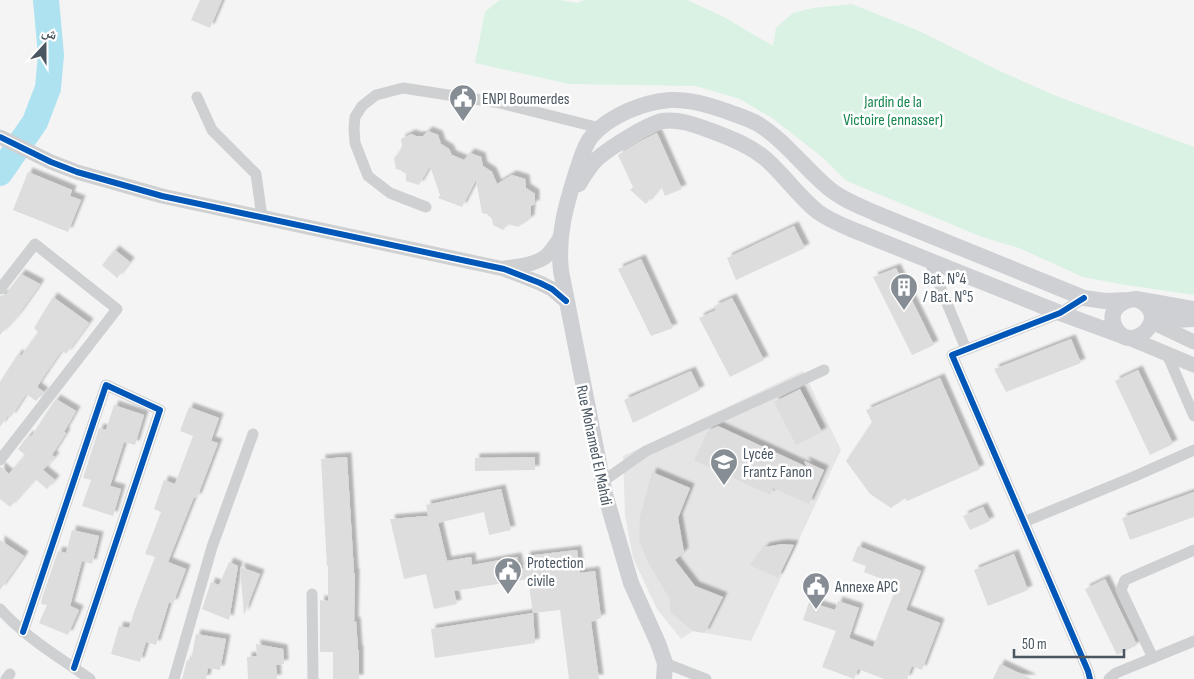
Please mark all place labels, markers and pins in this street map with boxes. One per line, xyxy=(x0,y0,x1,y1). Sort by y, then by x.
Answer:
public building icon: ENPI Boumerdes xyxy=(448,83,478,122)
place label: ENPI Boumerdes xyxy=(482,90,570,109)
place label: Bat. N°4 / Bat. N°5 xyxy=(923,270,974,307)
building icon: Bat. N°4 / Bat. N°5 xyxy=(889,272,919,311)
place label: Lycée Frantz Fanon xyxy=(743,445,812,482)
school or university icon: Lycée Frantz Fanon xyxy=(709,447,739,486)
place label: Protection civile xyxy=(527,554,584,591)
public building icon: Protection civile xyxy=(493,556,523,595)
public building icon: Annexe APC xyxy=(801,571,831,610)
place label: Annexe APC xyxy=(834,578,898,597)

